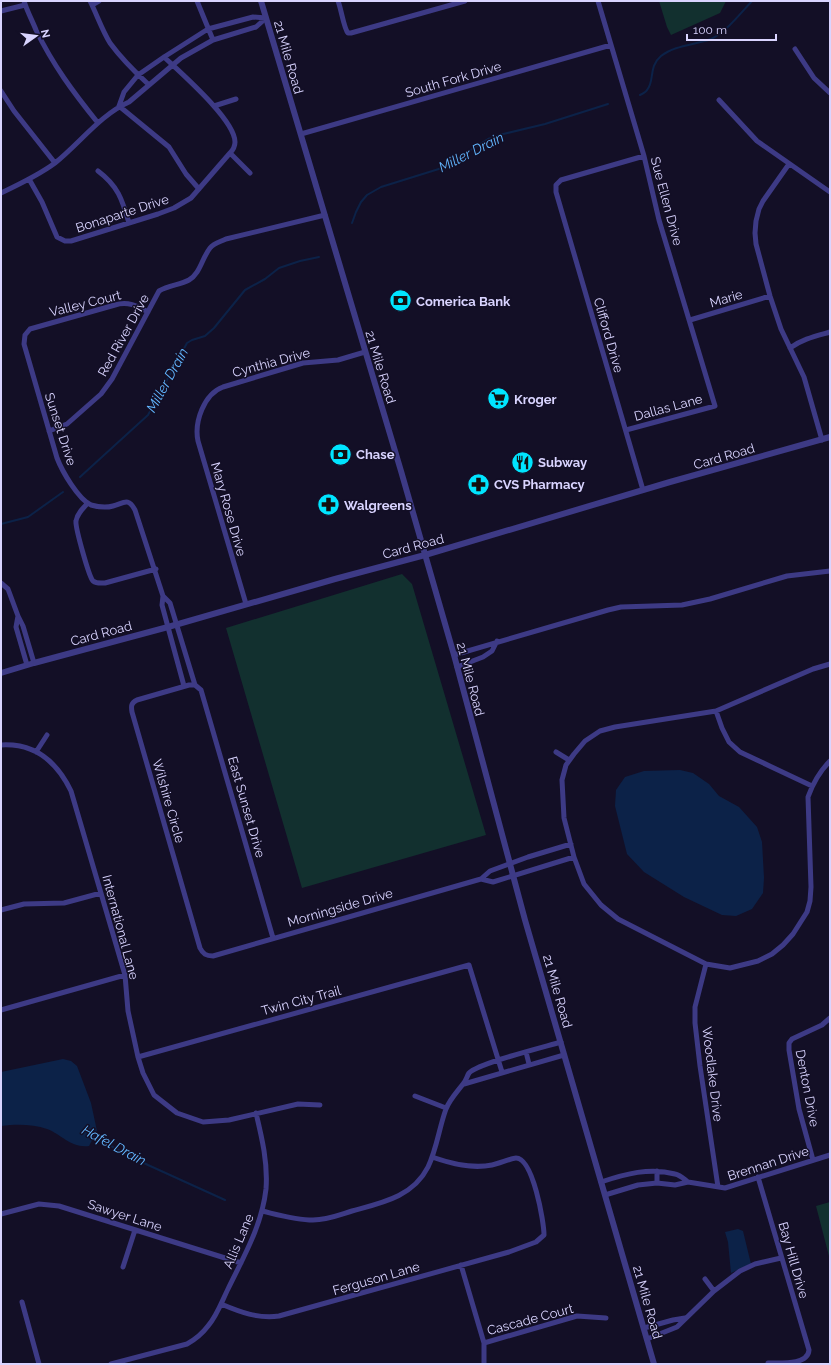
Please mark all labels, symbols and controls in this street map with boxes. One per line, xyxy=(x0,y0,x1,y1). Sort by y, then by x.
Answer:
north arrow xyxy=(16,16,56,56)
scale bar xyxy=(687,16,776,42)
street label: 21 Mile Road xyxy=(271,19,306,96)
text: 100 m xyxy=(693,23,727,37)
text: N xyxy=(38,28,53,39)
street label: South Fork Drive xyxy=(403,58,503,100)
water label: Miller Drain xyxy=(436,129,506,175)
street label: Sue Ellen Drive xyxy=(647,155,686,247)
street label: Bonaparte Drive xyxy=(74,191,171,236)
street label: Valley Court xyxy=(48,287,123,320)
street label: Marie xyxy=(708,287,745,310)
bank icon: Comerica Bank xyxy=(388,288,414,314)
street label: Red River Drive xyxy=(95,291,152,379)
place label: Comerica Bank xyxy=(416,294,511,309)
street label: Clifford Drive xyxy=(591,296,626,375)
street label: 21 Mile Road xyxy=(362,329,399,405)
water label: Miller Drain xyxy=(143,345,191,415)
street label: Cynthia Drive xyxy=(231,345,312,380)
supermarket icon: Kroger xyxy=(485,386,511,412)
street label: Sunset Drive xyxy=(42,391,79,468)
street label: Dallas Lane xyxy=(632,391,704,424)
place label: Kroger xyxy=(514,392,557,407)
bank icon: Chase xyxy=(327,441,353,467)
street label: Card Road xyxy=(692,441,756,472)
place label: Chase xyxy=(356,447,395,462)
restaurant icon: Subway xyxy=(510,449,536,475)
place label: Subway xyxy=(538,455,587,470)
street label: Mary Rose Drive xyxy=(208,460,249,558)
pharmacy icon: CVS Pharmacy xyxy=(466,471,492,497)
place label: CVS Pharmacy xyxy=(494,477,585,492)
pharmacy icon: Walgreens xyxy=(316,492,342,518)
place label: Walgreens xyxy=(344,498,412,513)
street label: Card Road xyxy=(381,531,445,562)
street label: Card Road xyxy=(69,618,133,649)
street label: 21 Mile Road xyxy=(453,641,488,718)
street label: East Sunset Drive xyxy=(225,755,268,860)
street label: Wilshire Circle xyxy=(149,758,188,845)
street label: International Lane xyxy=(99,873,142,981)
street label: Morningside Drive xyxy=(286,885,395,930)
street label: 21 Mile Road xyxy=(540,953,575,1030)
street label: Twin City Trail xyxy=(260,983,343,1018)
street label: Woodlake Drive xyxy=(699,1026,726,1123)
street label: Denton Drive xyxy=(793,1048,822,1128)
water label: Hafel Drain xyxy=(79,1121,149,1169)
street label: Brennan Drive xyxy=(726,1143,811,1184)
street label: Sawyer Lane xyxy=(86,1196,164,1235)
street label: Allis Lane xyxy=(220,1211,257,1271)
street label: Bay Hill Drive xyxy=(775,1220,812,1301)
street label: Ferguson Lane xyxy=(331,1259,422,1298)
street label: 21 Mile Road xyxy=(630,1264,665,1341)
street label: Cascade Court xyxy=(485,1301,576,1338)

